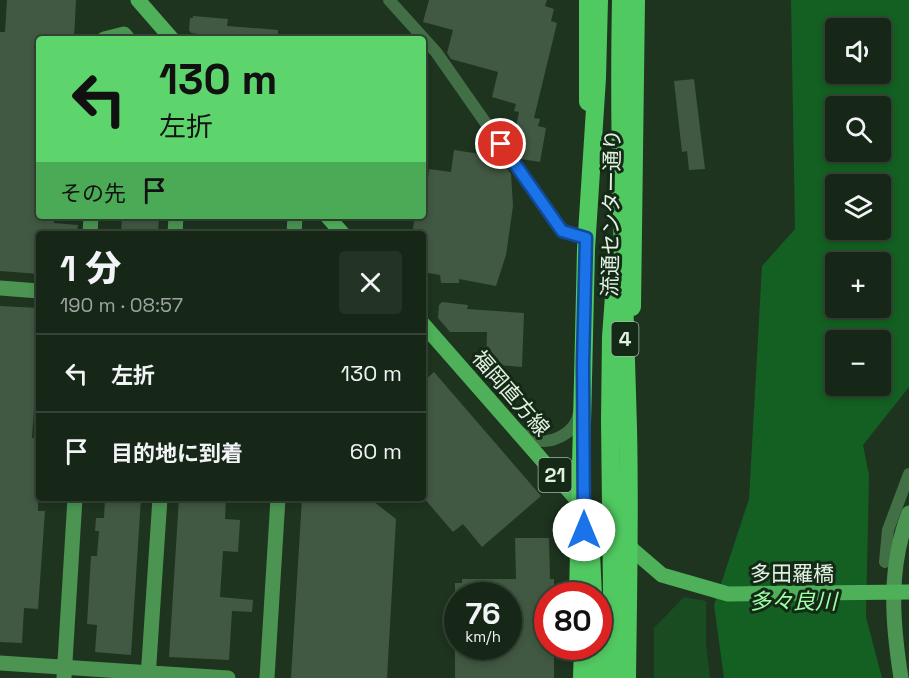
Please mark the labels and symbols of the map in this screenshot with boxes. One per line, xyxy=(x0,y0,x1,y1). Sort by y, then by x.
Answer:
pin xyxy=(475,118,526,169)
street label: 流通センター通り xyxy=(596,129,626,297)
road number: 4 xyxy=(612,322,638,356)
street label: 福岡直方線 xyxy=(466,345,556,441)
road number: 21 xyxy=(538,458,572,492)
position arrow xyxy=(552,498,616,562)
street label: 多田羅橋 xyxy=(750,560,834,587)
speed limit sign: 80 xyxy=(534,582,612,660)
water label: 多々良川 xyxy=(749,587,839,615)

